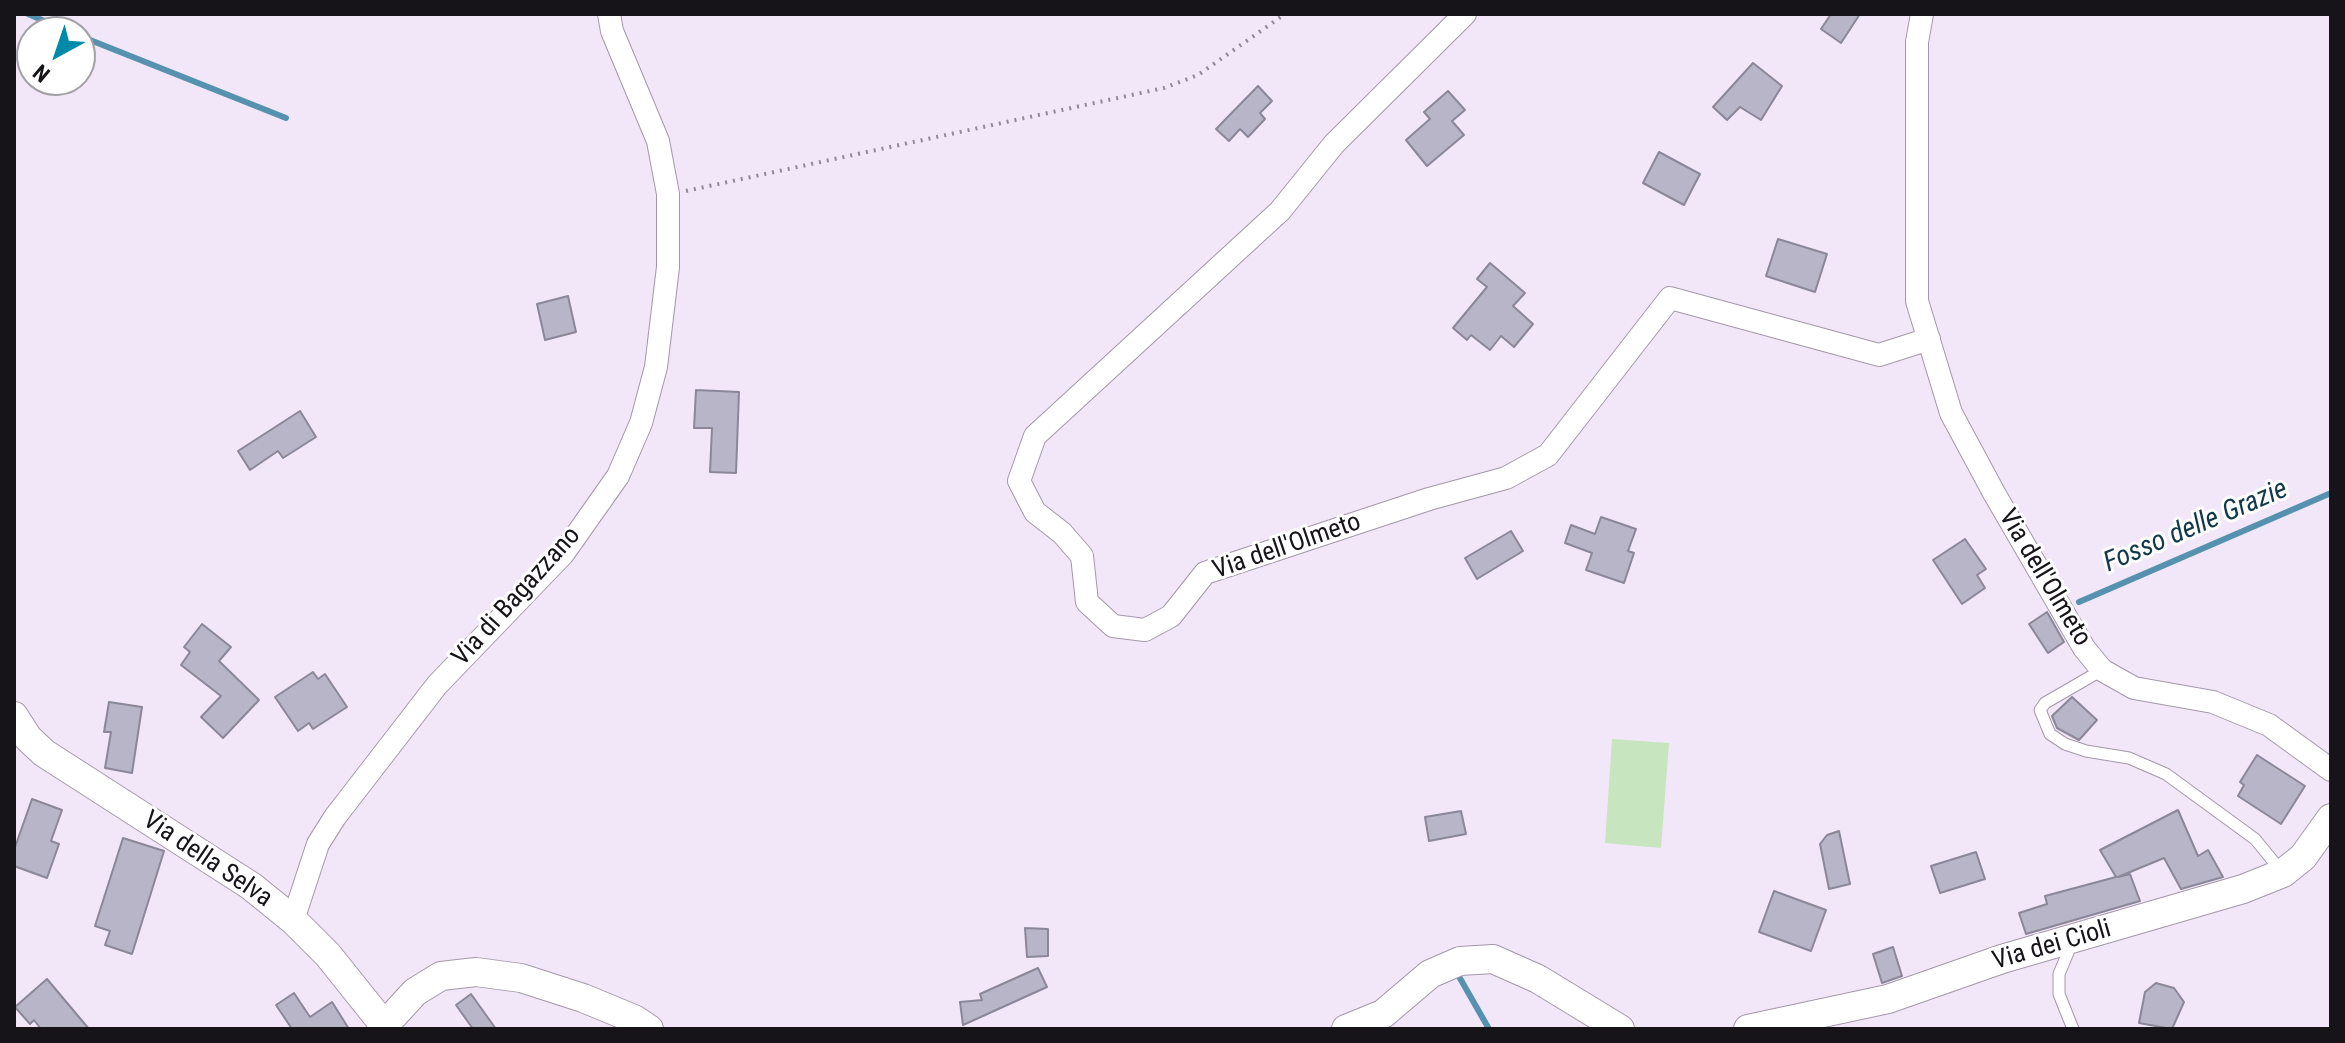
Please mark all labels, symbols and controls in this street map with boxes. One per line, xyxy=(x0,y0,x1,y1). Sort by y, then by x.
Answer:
north arrow xyxy=(16,16,96,96)
text: N xyxy=(28,59,55,87)
water label: Fosso delle Grazie xyxy=(2099,473,2293,581)
street label: Via dell'Olmeto xyxy=(1991,504,2097,652)
street label: Via dell'Olmeto xyxy=(1209,507,1365,587)
street label: Via di Bagazzano xyxy=(446,521,588,673)
street label: Via della Selva xyxy=(136,805,278,915)
street label: Via dei Cioli xyxy=(1989,914,2115,978)

